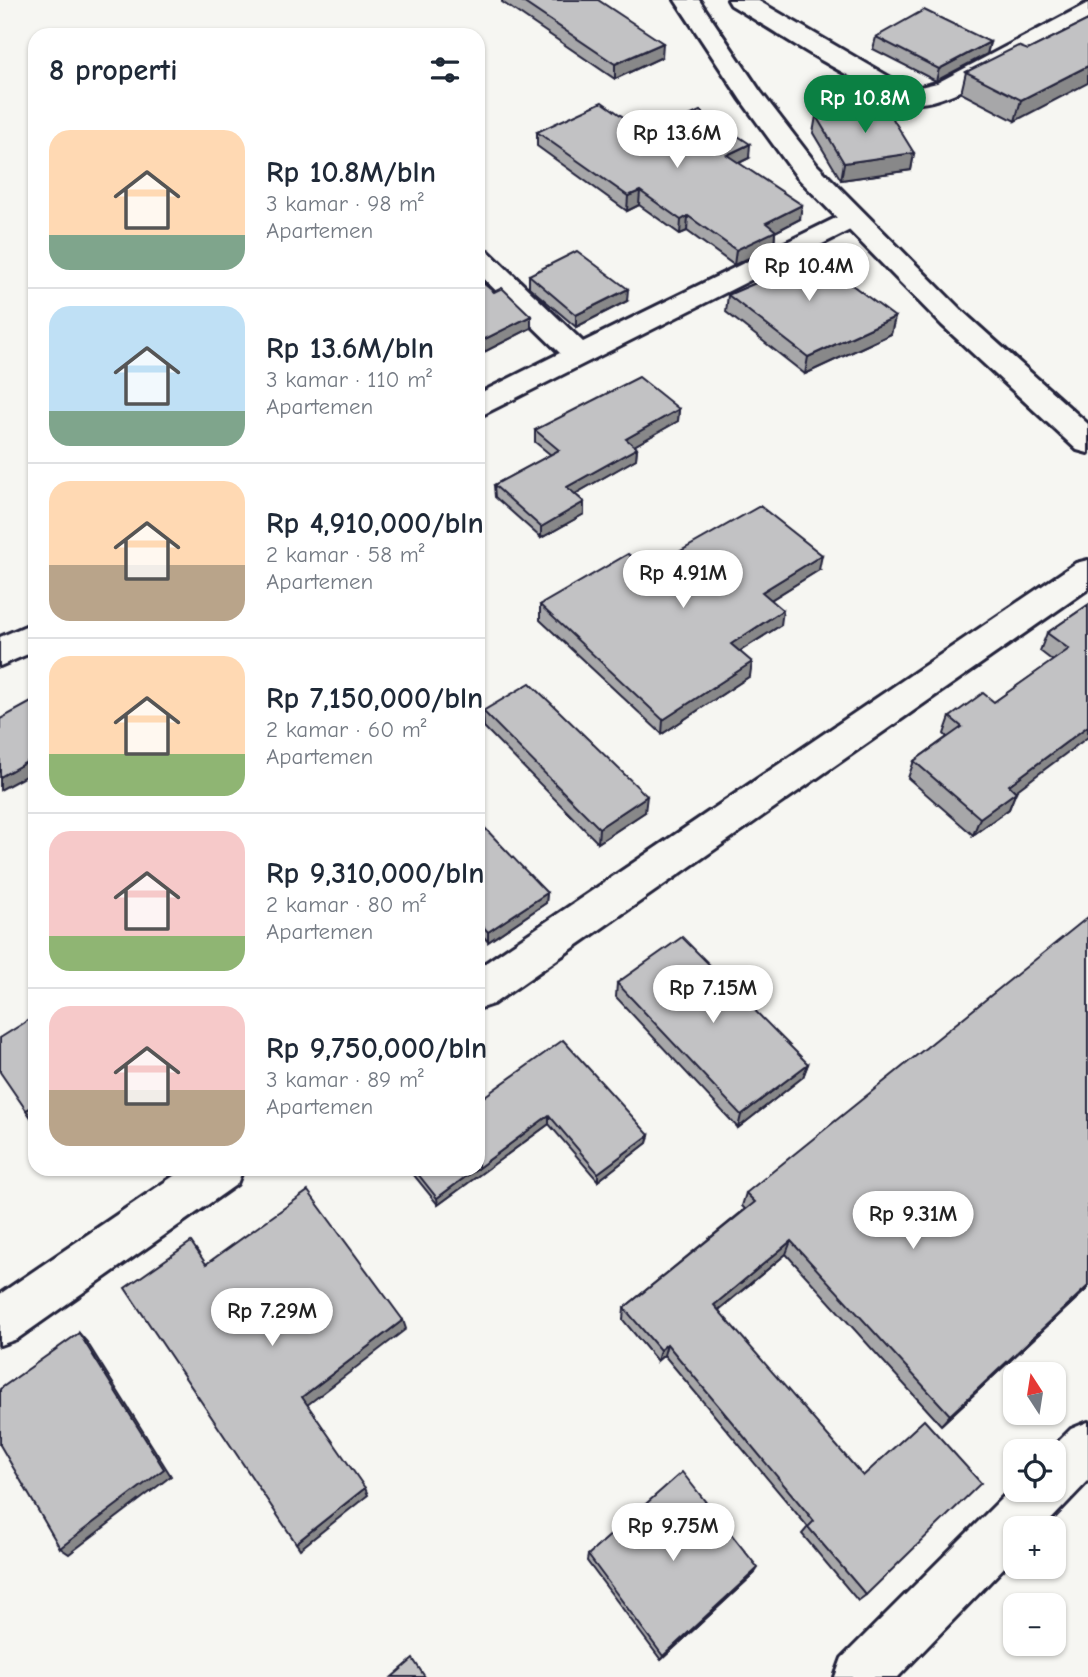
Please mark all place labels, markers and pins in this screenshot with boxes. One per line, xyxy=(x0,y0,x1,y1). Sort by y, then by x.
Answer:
pin: Rp 10.8M xyxy=(793,76,937,135)
pin: Rp 13.6M xyxy=(605,110,749,170)
pin: Rp 10.4M xyxy=(737,244,881,303)
pin: Rp 4.91M xyxy=(611,550,755,610)
pin: Rp 7.15M xyxy=(641,965,785,1025)
pin: Rp 9.31M xyxy=(841,1192,985,1251)
pin: Rp 7.29M xyxy=(200,1288,344,1348)
pin: Rp 9.75M xyxy=(601,1504,745,1563)

